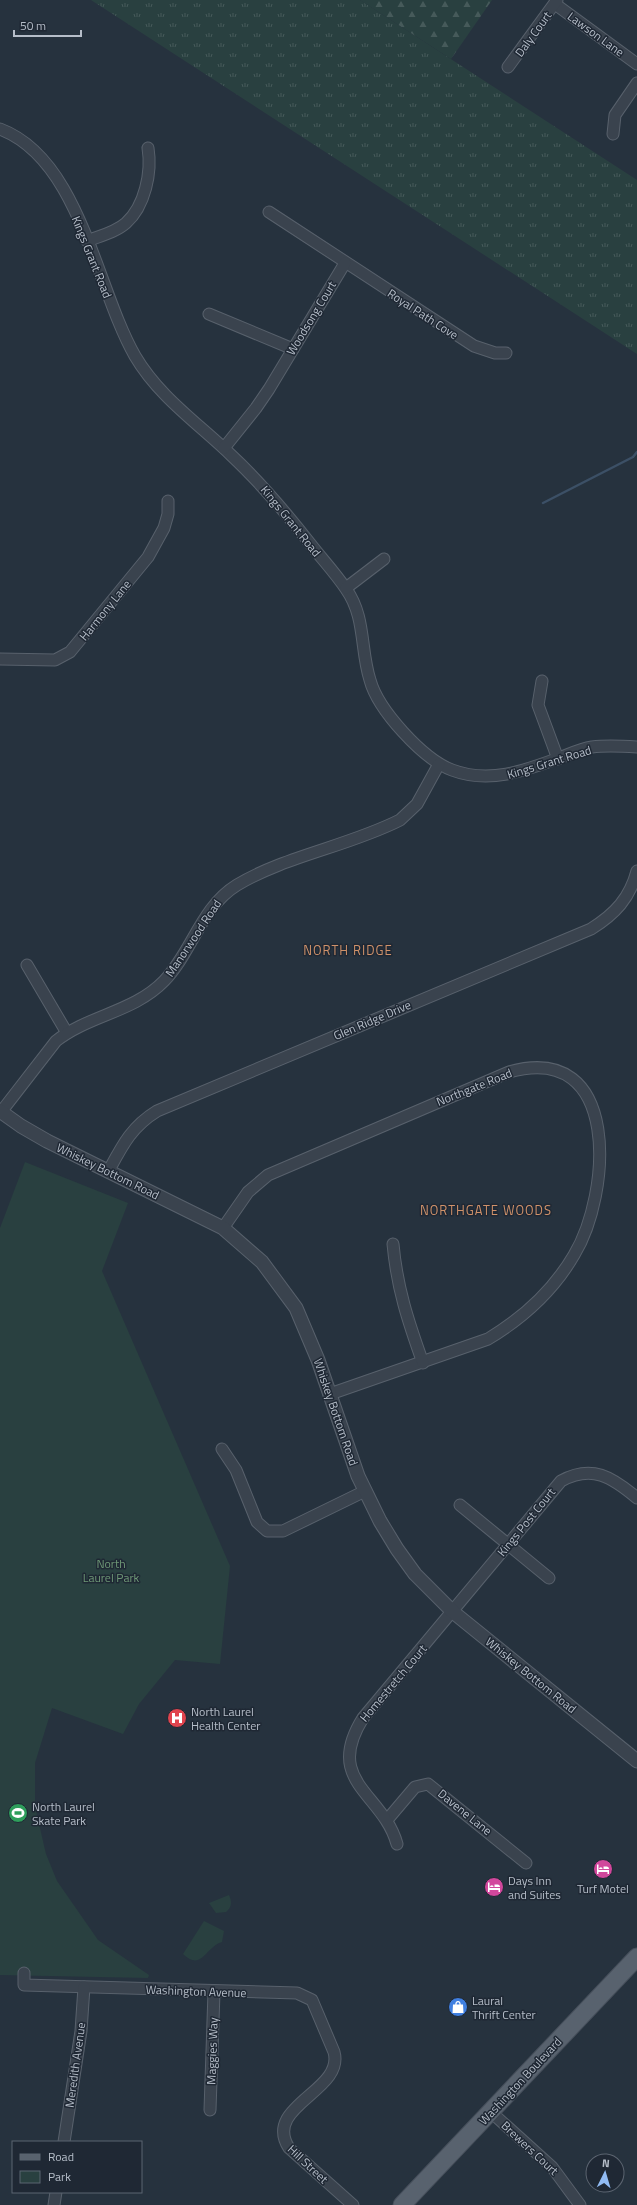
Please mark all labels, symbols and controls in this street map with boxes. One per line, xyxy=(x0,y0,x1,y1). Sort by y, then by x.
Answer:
street label: Daly Court xyxy=(510,7,557,61)
street label: Lawson Lane xyxy=(564,7,628,61)
scale bar xyxy=(14,12,81,38)
text: 50 m xyxy=(20,16,46,35)
street label: Kings Grant Road xyxy=(67,213,117,301)
street label: Woodsong Court xyxy=(281,276,341,359)
street label: Royal Path Cove xyxy=(384,284,462,344)
street label: Kings Grant Road xyxy=(256,481,326,561)
street label: Harmony Lane xyxy=(74,575,136,645)
street label: Kings Grant Road xyxy=(505,740,593,784)
street label: Manorwood Road xyxy=(160,895,226,981)
district label: NORTH RIDGE xyxy=(303,940,393,960)
street label: Glen Ridge Drive xyxy=(330,995,414,1045)
street label: Northgate Road xyxy=(433,1063,515,1111)
street label: Whiskey Bottom Road xyxy=(53,1138,163,1204)
district label: NORTHGATE WOODS xyxy=(420,1200,552,1220)
street label: Whiskey Bottom Road xyxy=(309,1356,363,1468)
street label: Kings Post Court xyxy=(492,1483,560,1560)
park label: North Laurel Park xyxy=(83,1554,140,1587)
street label: Whiskey Bottom Road xyxy=(481,1632,581,1718)
street label: Homestretch Court xyxy=(355,1639,432,1726)
place label: North Laurel Health Center xyxy=(191,1702,260,1735)
hospital icon: North Laurel Health Center xyxy=(166,1707,188,1729)
street label: Davene Lane xyxy=(434,1784,496,1840)
place label: North Laurel Skate Park xyxy=(32,1797,95,1830)
sports icon: North Laurel Skate Park xyxy=(7,1802,29,1824)
hotel icon: Turf Motel xyxy=(592,1858,614,1880)
place label: Days Inn and Suites xyxy=(508,1871,561,1904)
hotel icon: Days Inn and Suites xyxy=(483,1876,505,1898)
place label: Turf Motel xyxy=(577,1879,629,1898)
street label: Washington Avenue xyxy=(145,1980,247,2002)
place label: Laural Thrift Center xyxy=(472,1991,536,2024)
shop icon: Laural Thrift Center xyxy=(447,1996,469,2018)
street label: Maggies Way xyxy=(201,2017,223,2085)
street label: Meredith Avenue xyxy=(60,2021,90,2109)
street label: Washington Boulevard xyxy=(474,2033,566,2129)
street label: Brewers Court xyxy=(497,2116,564,2180)
street label: Hill Street xyxy=(283,2140,333,2188)
legend xyxy=(12,2141,142,2193)
text: Road xyxy=(48,2147,74,2166)
north arrow xyxy=(585,2153,625,2193)
text: N xyxy=(601,2155,610,2171)
text: Park xyxy=(48,2167,71,2186)

